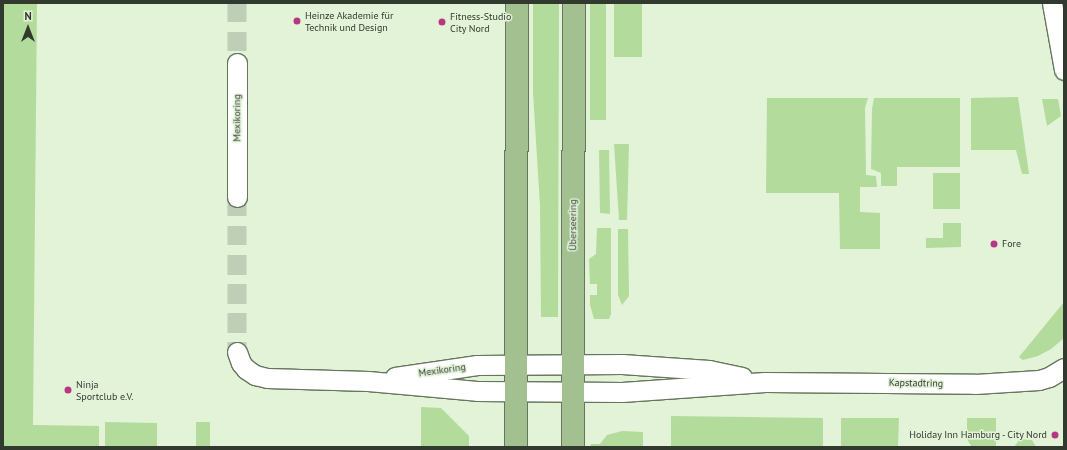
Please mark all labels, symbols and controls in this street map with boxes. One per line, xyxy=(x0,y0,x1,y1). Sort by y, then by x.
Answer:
north arrow xyxy=(8,8,48,48)
text: N xyxy=(24,9,32,23)
place label: Heinze Akademie für Technik und Design xyxy=(305,9,394,32)
place label: Fitness-Studio City Nord xyxy=(450,10,511,34)
marker: Heinze Akademie für Technik und Design xyxy=(292,16,302,26)
marker: Fitness-Studio City Nord xyxy=(437,17,447,27)
street label: Mexikoring xyxy=(231,94,243,142)
street label: Überseering xyxy=(567,199,579,251)
place label: Fore xyxy=(1002,238,1021,250)
marker: Fore xyxy=(989,239,999,249)
street label: Mexikoring xyxy=(418,361,466,379)
street label: Kapstadtring xyxy=(889,377,943,389)
place label: Ninja Sportclub e.V. xyxy=(76,378,133,402)
marker: Ninja Sportclub e.V. xyxy=(63,385,73,395)
place label: Holiday Inn Hamburg - City Nord xyxy=(907,429,1047,441)
marker: Holiday Inn Hamburg - City Nord xyxy=(1050,430,1060,440)

